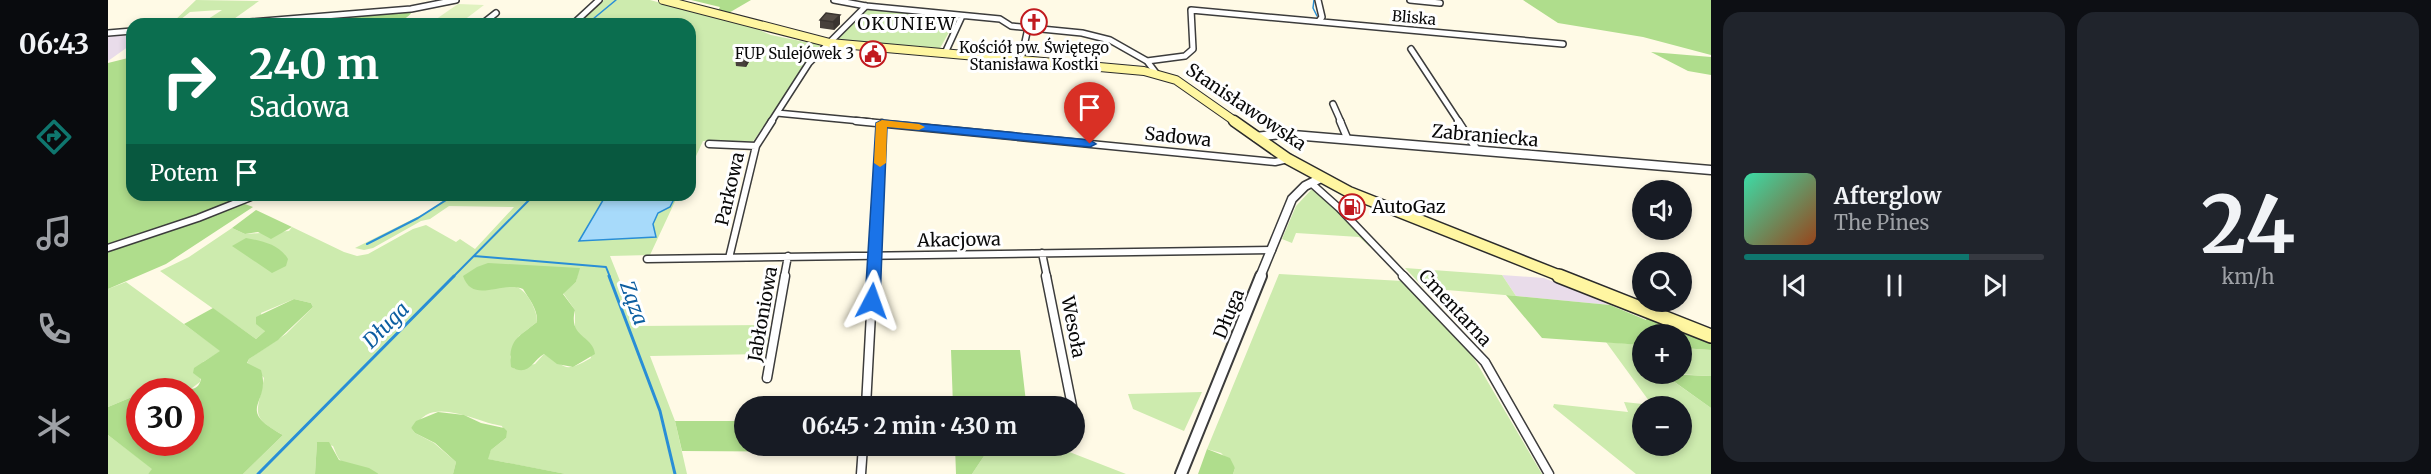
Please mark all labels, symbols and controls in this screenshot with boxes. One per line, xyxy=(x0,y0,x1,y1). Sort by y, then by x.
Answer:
street label: Bliska xyxy=(1391,6,1437,29)
church icon: Kościół pw. Świętego Stanisława Kostki xyxy=(1019,7,1049,37)
district label: OKUNIEW xyxy=(857,12,957,35)
text: 06:43 xyxy=(19,27,89,61)
place label: Kościół pw. Świętego Stanisława Kostki xyxy=(959,37,1109,74)
text: 240 m xyxy=(249,38,379,90)
public building icon: FUP Sulejówek 3 xyxy=(858,39,888,69)
icon: right xyxy=(150,42,228,120)
place label: FUP Sulejówek 3 xyxy=(735,44,854,63)
street label: Stanisławowska xyxy=(1182,58,1311,156)
pin xyxy=(1064,82,1115,144)
text: Sadowa xyxy=(249,90,349,124)
icon: arrive xyxy=(1073,91,1106,124)
icon: directions xyxy=(33,116,75,158)
street label: Zabraniecka xyxy=(1431,119,1540,152)
street label: Sadowa xyxy=(1144,122,1213,151)
street label: Parkowa xyxy=(710,149,749,228)
icon: arrive xyxy=(230,156,263,189)
text: Potem xyxy=(150,159,218,187)
text: 24 xyxy=(2201,176,2295,274)
map controls xyxy=(1632,180,1692,456)
button: sound xyxy=(1632,180,1692,240)
text: Afterglow xyxy=(1834,182,1941,210)
fuel station icon: AutoGaz xyxy=(1337,192,1367,222)
place label: AutoGaz xyxy=(1371,195,1446,218)
text: The Pines xyxy=(1834,210,1929,235)
icon: music xyxy=(33,212,75,254)
street label: Akacjowa xyxy=(916,227,1001,252)
button: search xyxy=(1632,252,1692,312)
street label: Jabłoniowa xyxy=(743,264,782,364)
street label: Cmentarna xyxy=(1414,264,1497,351)
text: km/h xyxy=(2222,264,2274,289)
position arrow xyxy=(840,269,904,333)
icon: previous xyxy=(1778,269,1811,302)
icon: pause xyxy=(1878,269,1911,302)
icon: next xyxy=(1978,269,2011,302)
water label: Ząza xyxy=(615,276,654,328)
street label: Długa xyxy=(1208,285,1249,342)
street label: Wesoła xyxy=(1056,293,1091,360)
water label: Długa xyxy=(357,296,414,354)
icon: phone xyxy=(33,308,75,350)
button: + xyxy=(1632,324,1692,384)
speed limit sign: 30 xyxy=(126,378,204,456)
button: − xyxy=(1632,396,1692,456)
icon: climate xyxy=(33,405,75,447)
text: 06:45 · 2 min · 430 m xyxy=(802,412,1017,440)

